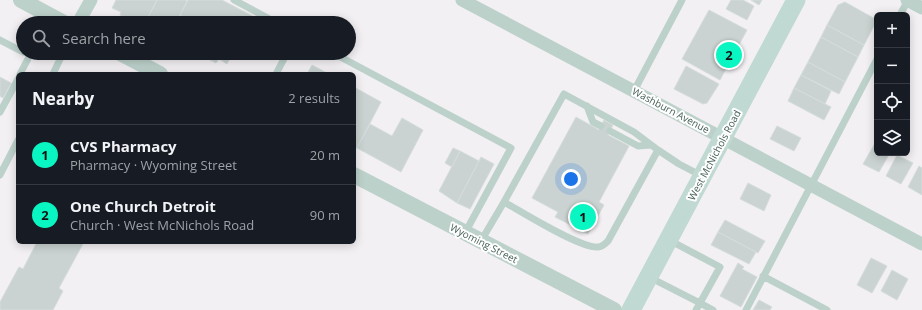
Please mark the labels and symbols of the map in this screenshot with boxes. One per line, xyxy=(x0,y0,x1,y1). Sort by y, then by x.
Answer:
pin: 2 xyxy=(716,40,742,70)
street label: Washburn Avenue xyxy=(630,84,712,136)
street label: West McNichols Road xyxy=(684,107,744,203)
your location xyxy=(561,169,581,189)
pin: 1 xyxy=(570,202,596,232)
street label: Wyoming Street xyxy=(448,220,521,266)

